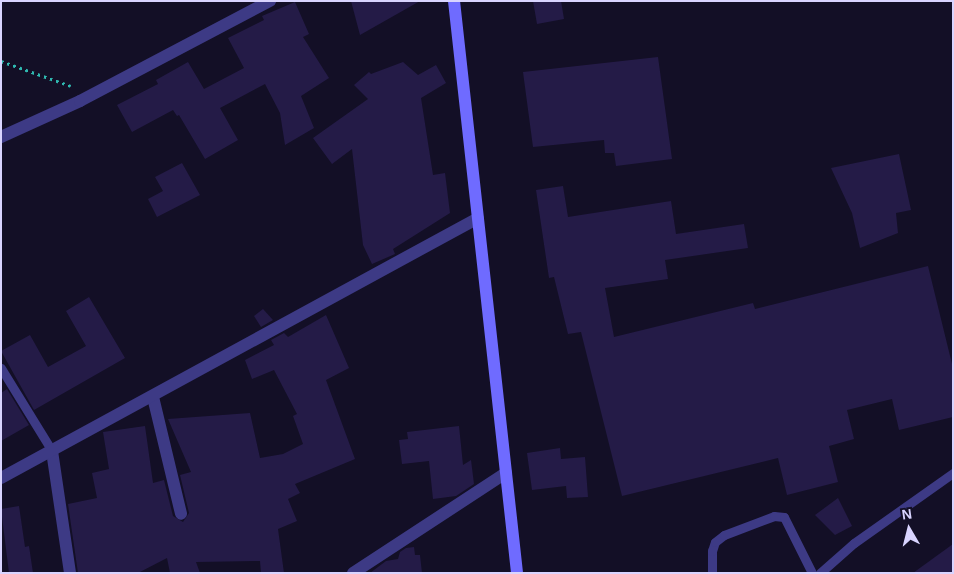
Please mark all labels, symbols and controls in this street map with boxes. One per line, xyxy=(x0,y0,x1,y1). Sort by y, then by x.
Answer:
north arrow xyxy=(884,504,934,554)
text: N xyxy=(901,506,913,523)

